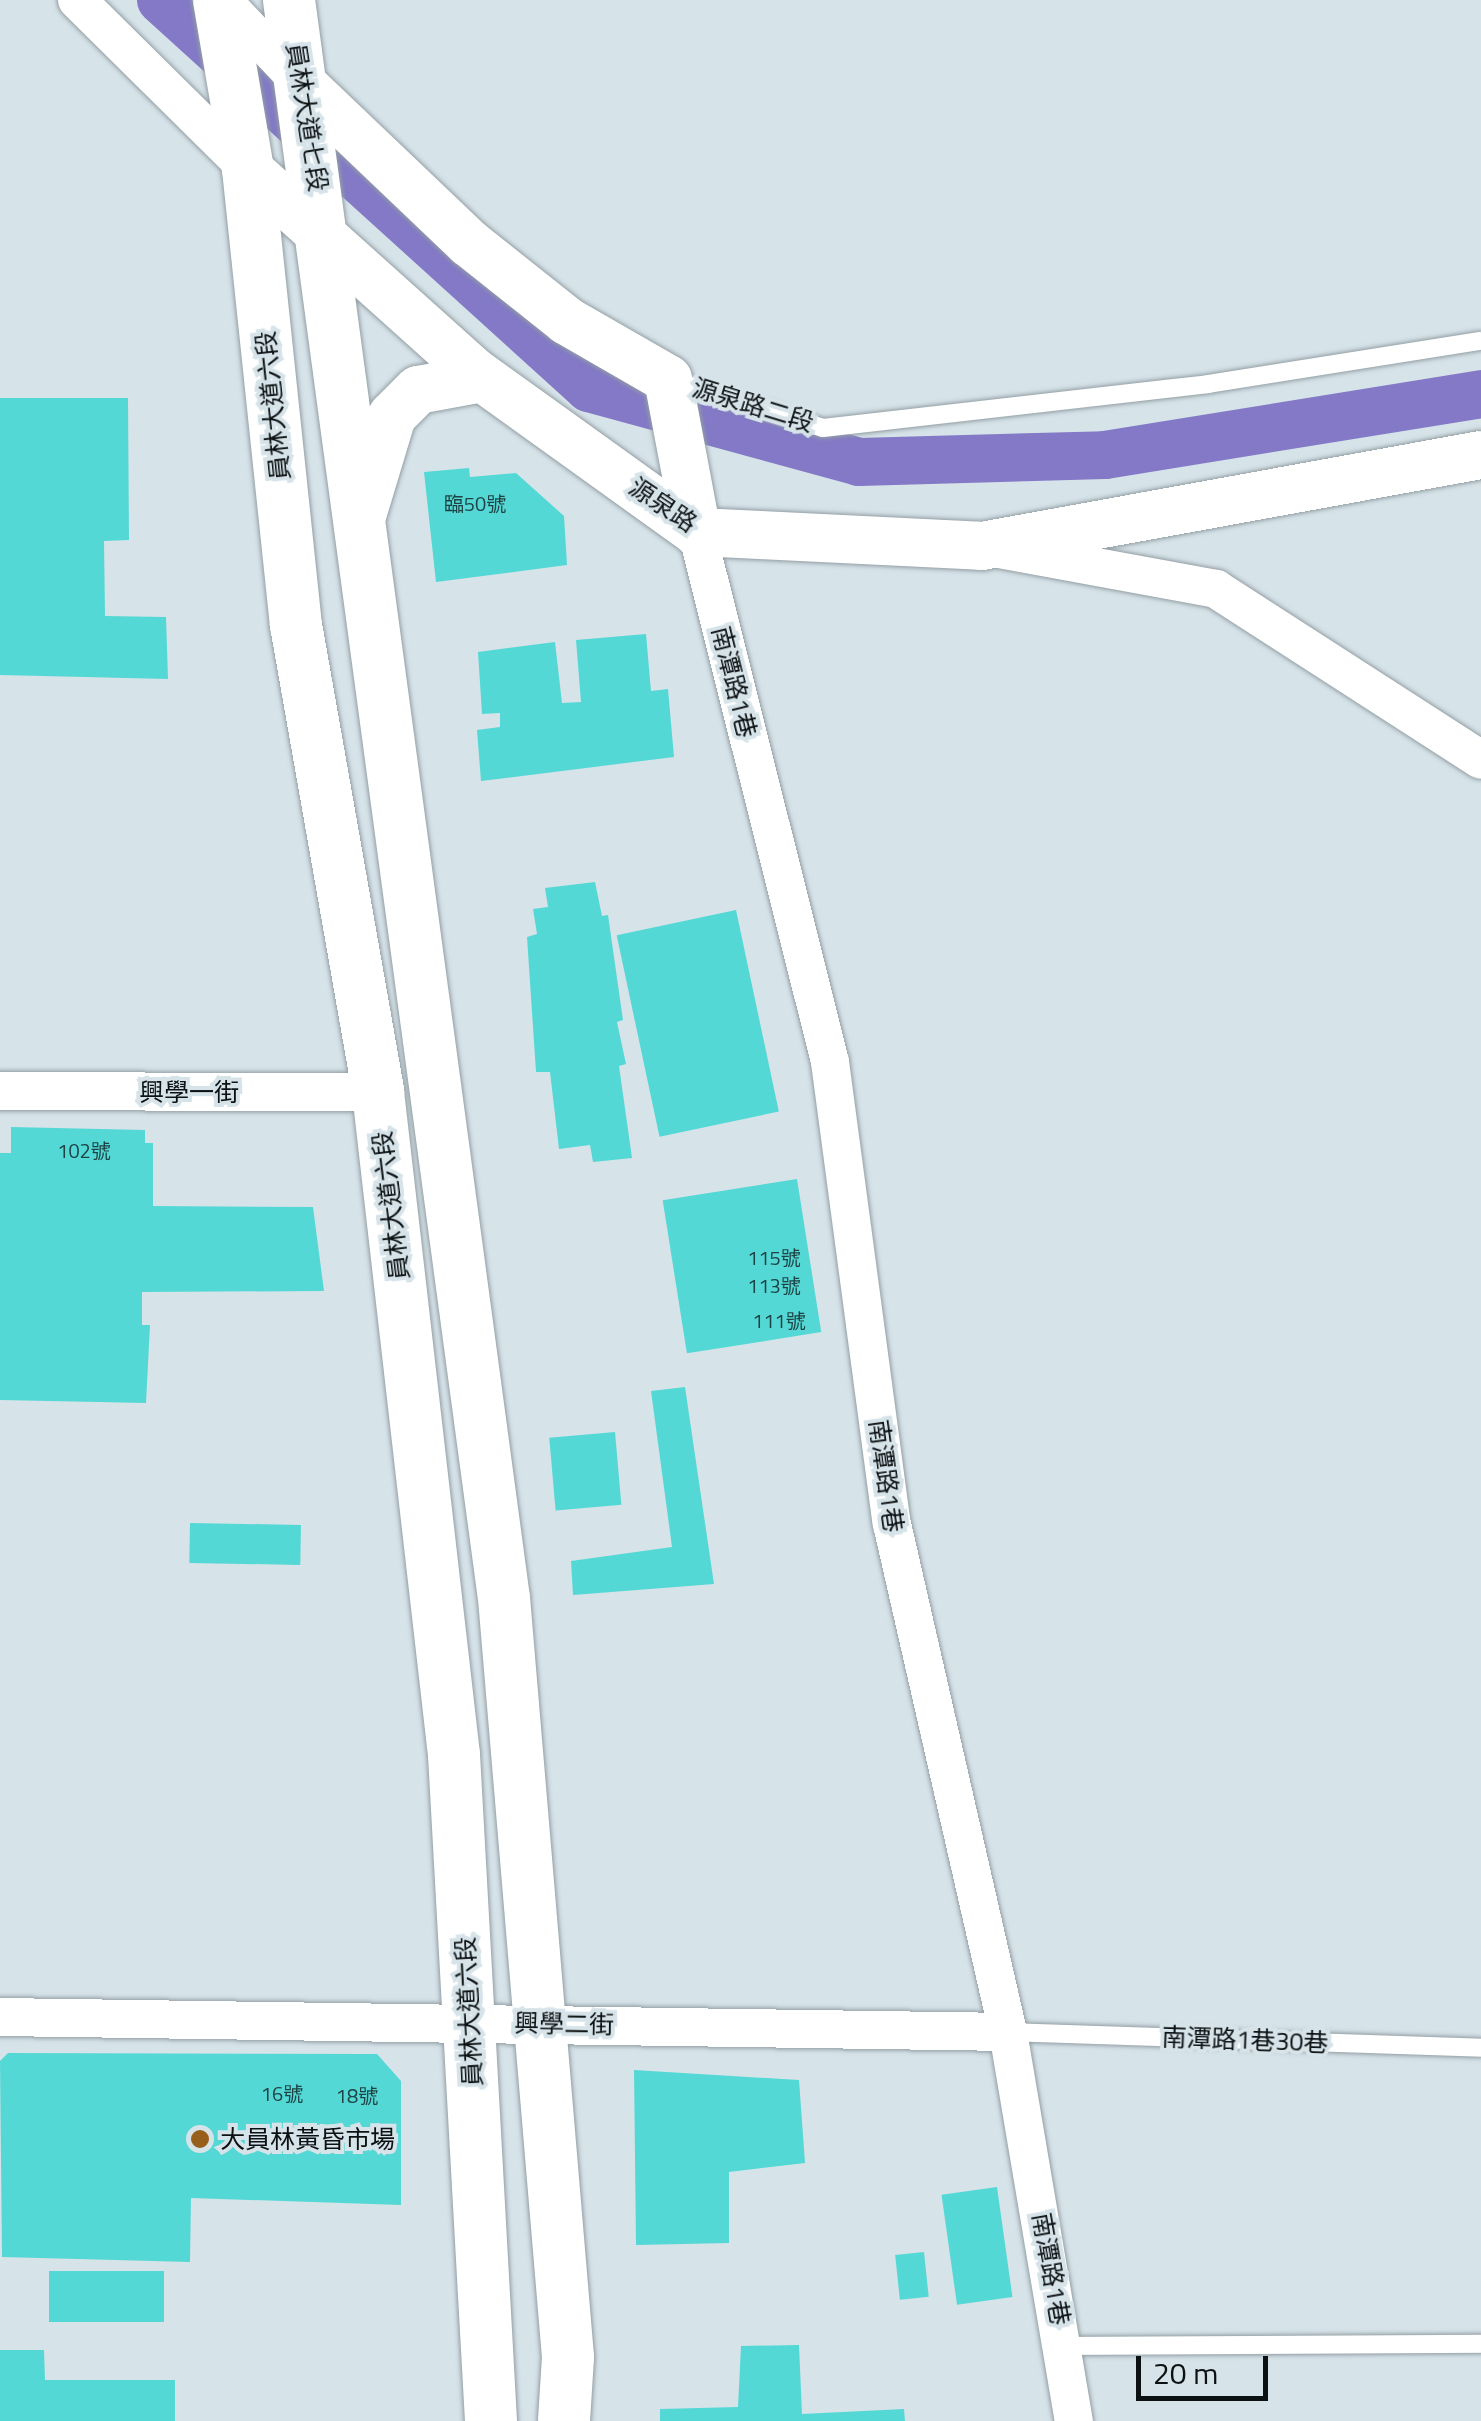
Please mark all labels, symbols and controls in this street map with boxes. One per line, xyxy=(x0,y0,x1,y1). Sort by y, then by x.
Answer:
street label: 員林大道七段 xyxy=(280,41,334,193)
street label: 員林大道六段 xyxy=(250,330,296,482)
street label: 源泉路二段 xyxy=(689,372,817,438)
street label: 源泉路 xyxy=(624,472,702,538)
house number: 臨50號 xyxy=(444,491,506,515)
street label: 南潭路1巷 xyxy=(706,623,762,741)
street label: 興學一街 xyxy=(139,1077,239,1107)
street label: 員林大道六段 xyxy=(367,1130,415,1282)
house number: 102號 xyxy=(57,1138,111,1162)
house number: 115號 xyxy=(747,1245,801,1269)
house number: 113號 xyxy=(747,1273,801,1297)
house number: 111號 xyxy=(752,1308,806,1332)
street label: 南潭路1巷 xyxy=(863,1417,909,1535)
street label: 員林大道六段 xyxy=(450,1936,488,2088)
street label: 興學二街 xyxy=(514,2008,614,2040)
street label: 南潭路1巷30巷 xyxy=(1161,2022,1329,2058)
house number: 16號 xyxy=(261,2081,303,2105)
house number: 18號 xyxy=(336,2083,378,2107)
place label: 大員林黃昏市場 xyxy=(220,2124,395,2154)
marker: 大員林黃昏市場 xyxy=(189,2128,211,2150)
street label: 南潭路1巷 xyxy=(1026,2210,1076,2328)
scale bar xyxy=(1141,2336,1274,2398)
text: 20 m xyxy=(1153,2350,1218,2396)

